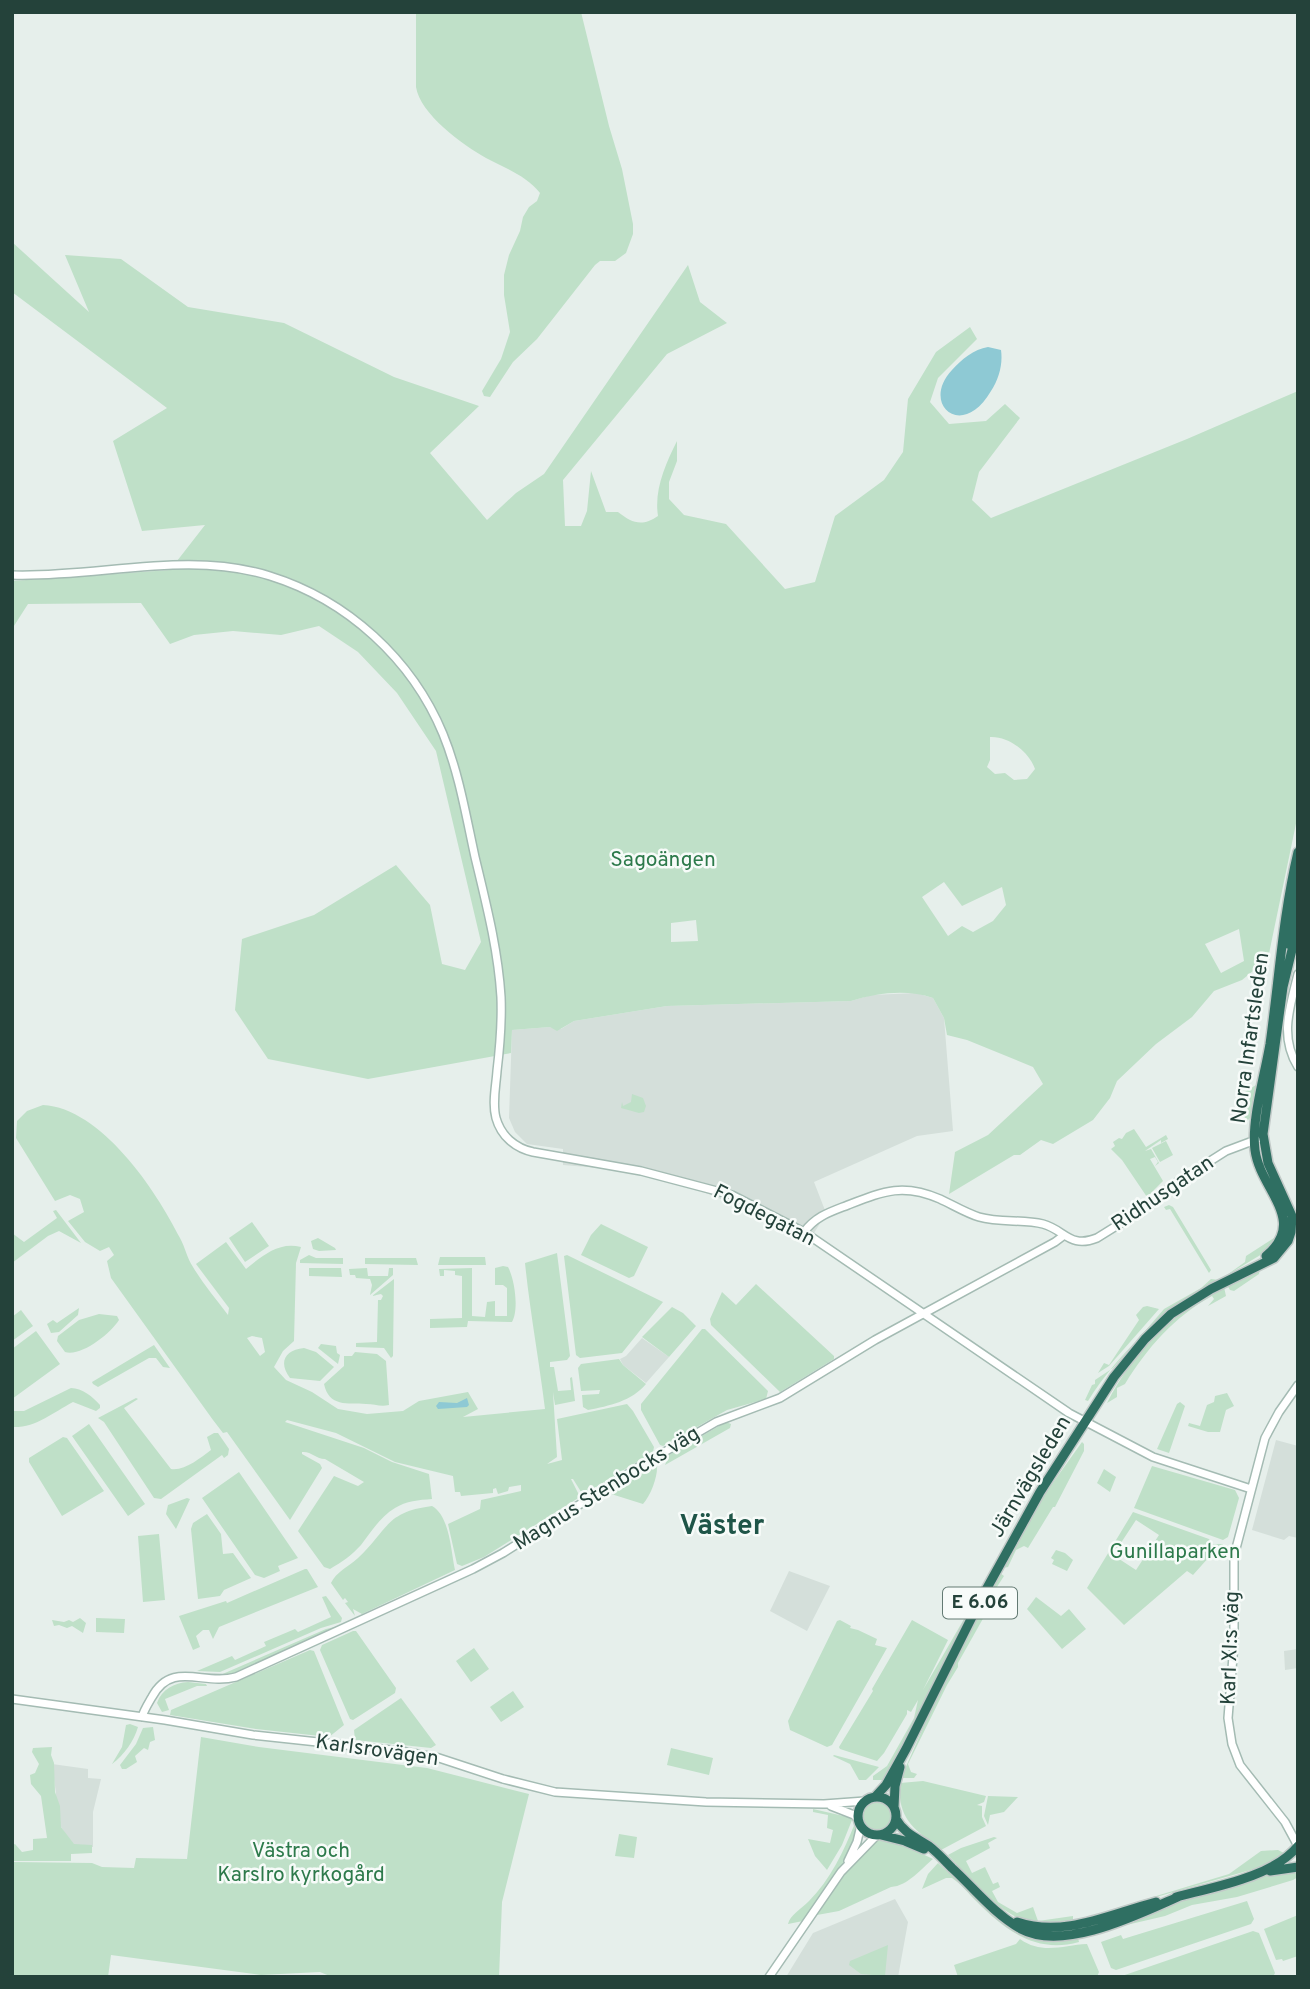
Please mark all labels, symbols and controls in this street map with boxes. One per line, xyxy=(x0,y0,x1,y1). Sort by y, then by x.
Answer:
park label: Sagoängen xyxy=(610,847,716,874)
street label: Norra Infartsleden xyxy=(1226,951,1276,1125)
street label: Ridhusgatan xyxy=(1107,1150,1219,1238)
street label: Fogdegatan xyxy=(708,1179,820,1253)
street label: Järnvägsleden xyxy=(984,1411,1078,1543)
street label: Magnus Stenbocks väg xyxy=(509,1421,705,1557)
district label: Väster xyxy=(680,1509,765,1545)
park label: Gunillaparken xyxy=(1109,1539,1241,1566)
road number: E 6.06 xyxy=(943,1588,1017,1618)
street label: Karl XI:s väg xyxy=(1216,1590,1246,1706)
street label: Karlsrovägen xyxy=(314,1729,440,1773)
park label: Västra och Karslro kyrkogård xyxy=(217,1838,385,1889)

